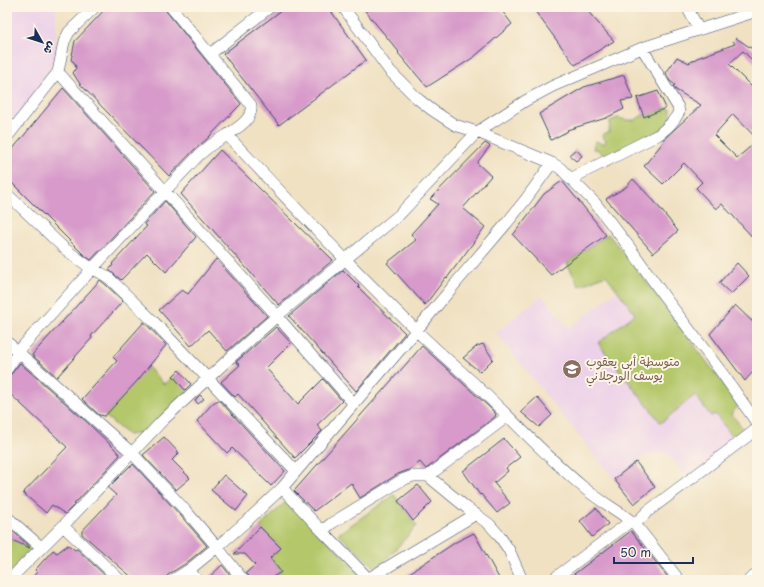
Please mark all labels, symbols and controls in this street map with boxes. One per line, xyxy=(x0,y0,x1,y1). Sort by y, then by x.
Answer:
north arrow xyxy=(22,22,62,62)
text: ش xyxy=(40,39,61,59)
place label: متوسطة أبي يعقوب يوسف الورجلاني xyxy=(586,352,680,387)
school or university icon: متوسطة أبي يعقوب يوسف الورجلاني xyxy=(561,358,583,380)
scale bar xyxy=(614,539,693,565)
text: 50 m xyxy=(620,543,651,561)

